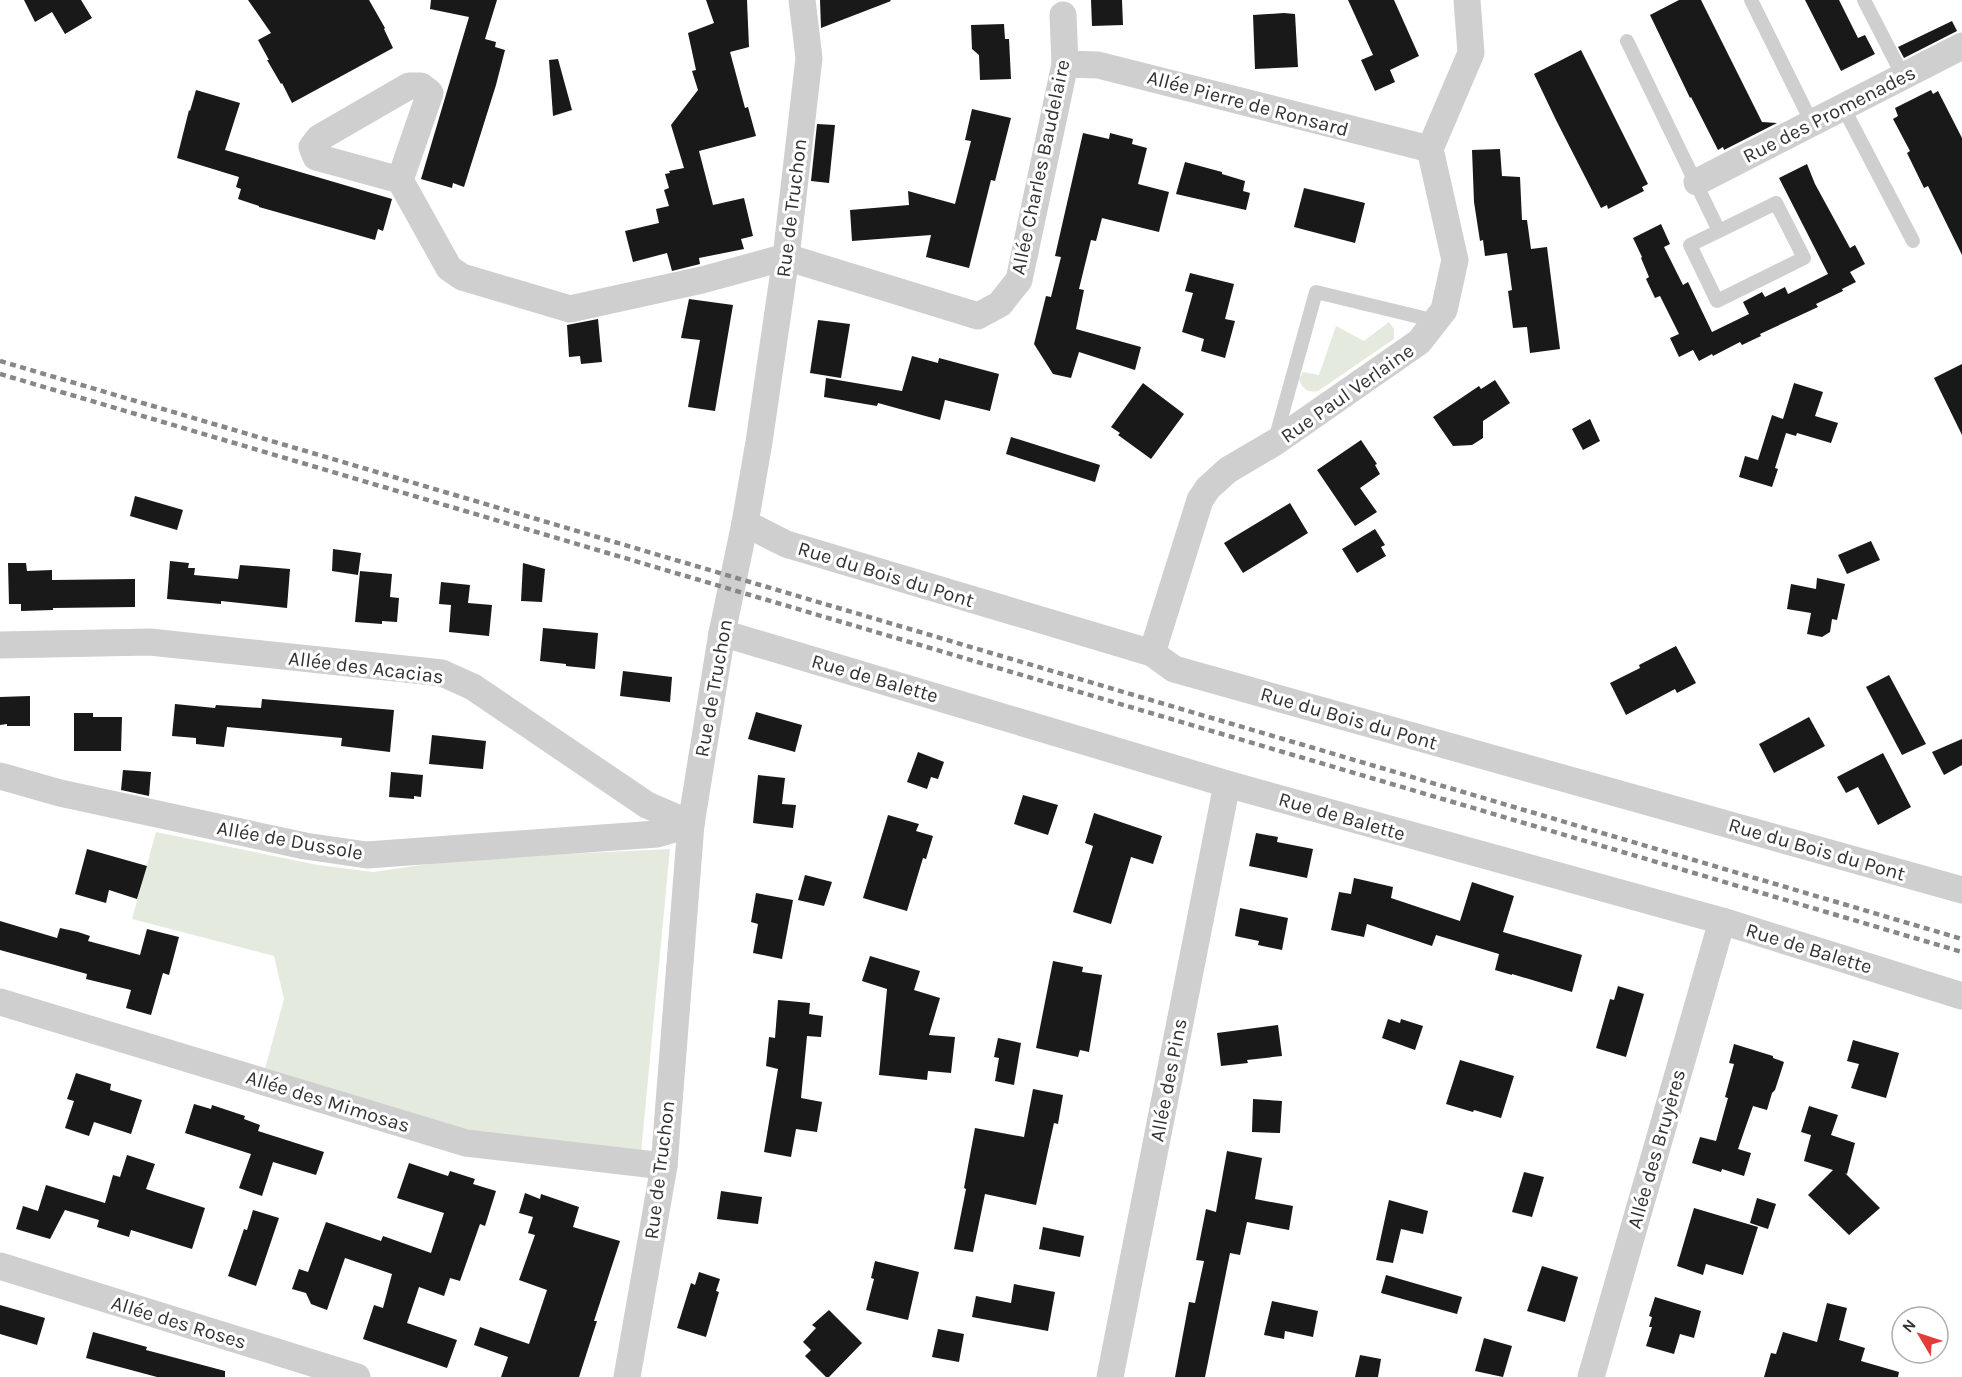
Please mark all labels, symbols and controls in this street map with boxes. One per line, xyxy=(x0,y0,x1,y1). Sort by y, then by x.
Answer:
street label: Allée Charles Baudelaire xyxy=(1006,57,1075,277)
street label: Rue des Promenades xyxy=(1739,61,1919,168)
street label: Allée Pierre de Ronsard xyxy=(1145,66,1351,141)
street label: Rue de Truchon xyxy=(772,137,811,279)
street label: Rue Paul Verlaine xyxy=(1276,339,1418,448)
street label: Rue du Bois du Pont xyxy=(795,537,977,612)
street label: Rue de Truchon xyxy=(690,617,737,759)
street label: Allée des Acacias xyxy=(287,647,445,688)
street label: Rue de Balette xyxy=(809,649,941,708)
street label: Rue du Bois du Pont xyxy=(1258,682,1440,755)
street label: Rue de Balette xyxy=(1276,787,1408,846)
street label: Rue du Bois du Pont xyxy=(1726,813,1908,886)
street label: Allée de Dussole xyxy=(215,816,365,865)
street label: Rue de Balette xyxy=(1743,918,1875,979)
street label: Allée des Pins xyxy=(1145,1017,1192,1144)
street label: Allée des Mimosas xyxy=(243,1066,412,1137)
street label: Allée des Bruyères xyxy=(1623,1067,1690,1231)
street label: Rue de Truchon xyxy=(640,1099,679,1241)
street label: Allée des Roses xyxy=(109,1291,249,1354)
north arrow xyxy=(1890,1305,1950,1365)
text: N xyxy=(1898,1315,1920,1336)

